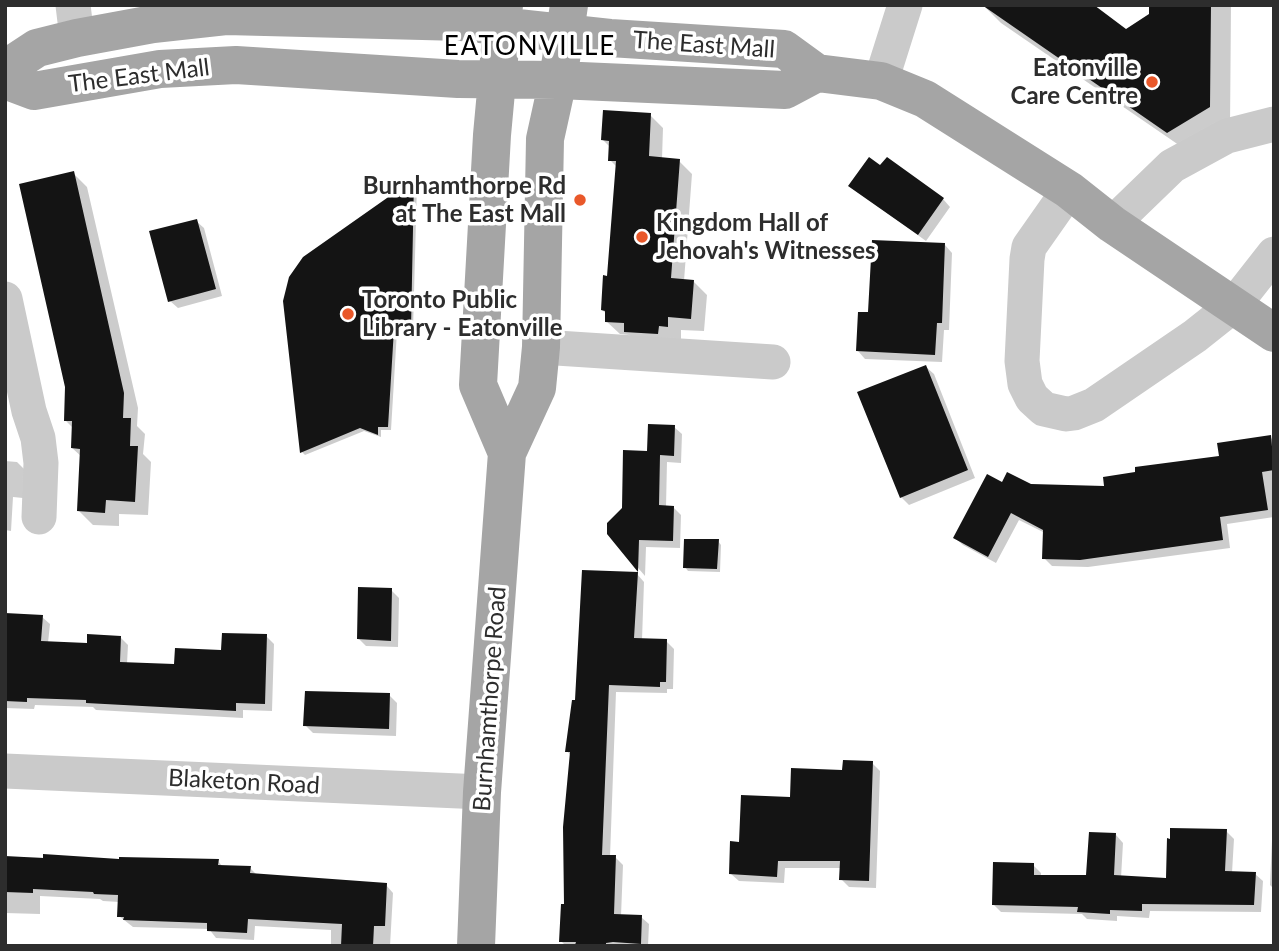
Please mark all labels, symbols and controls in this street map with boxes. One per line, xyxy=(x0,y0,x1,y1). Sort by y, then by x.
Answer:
street label: The East Mall xyxy=(632,26,776,64)
district label: EATONVILLE xyxy=(445,31,615,63)
street label: The East Mall xyxy=(67,53,211,99)
place label: Eatonville Care Centre xyxy=(1011,54,1138,110)
marker: Eatonville Care Centre xyxy=(1144,74,1160,90)
place label: Burnhamthorpe Rd at The East Mall xyxy=(363,172,566,228)
marker: Burnhamthorpe Rd at The East Mall xyxy=(572,192,588,208)
place label: Kingdom Hall of Jehovah's Witnesses xyxy=(656,209,876,265)
marker: Kingdom Hall of Jehovah's Witnesses xyxy=(634,229,650,245)
place label: Toronto Public Library - Eatonville xyxy=(362,286,563,342)
marker: Toronto Public Library - Eatonville xyxy=(340,306,356,322)
street label: Burnhamthorpe Road xyxy=(468,586,512,812)
street label: Blaketon Road xyxy=(167,764,321,800)

